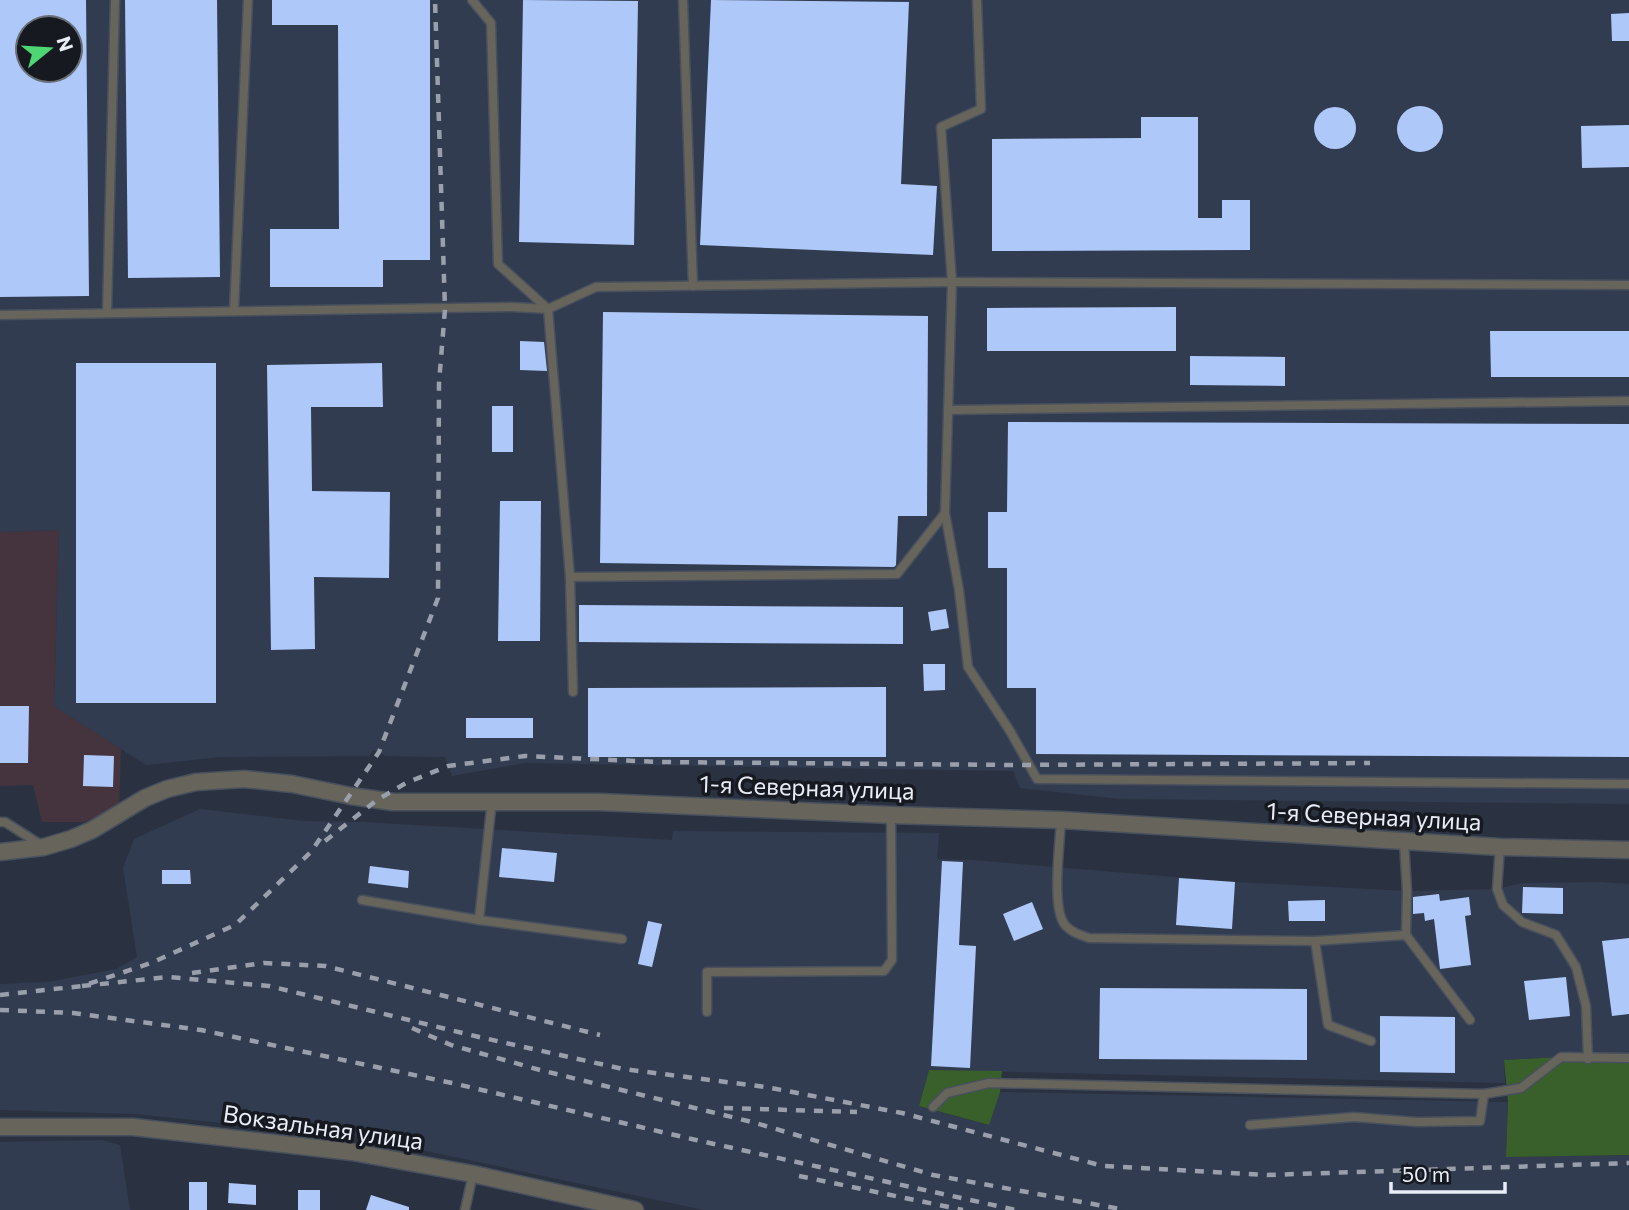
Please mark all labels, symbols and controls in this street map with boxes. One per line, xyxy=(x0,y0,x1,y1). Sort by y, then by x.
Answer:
north arrow xyxy=(14,14,84,84)
text: N xyxy=(53,33,79,54)
street label: 1-я Северная улица xyxy=(699,768,915,805)
street label: 1-я Северная улица xyxy=(1266,795,1482,836)
street label: Вокзальная улица xyxy=(221,1098,425,1155)
scale bar xyxy=(1391,1150,1505,1194)
text: 50 m xyxy=(1402,1161,1450,1186)

